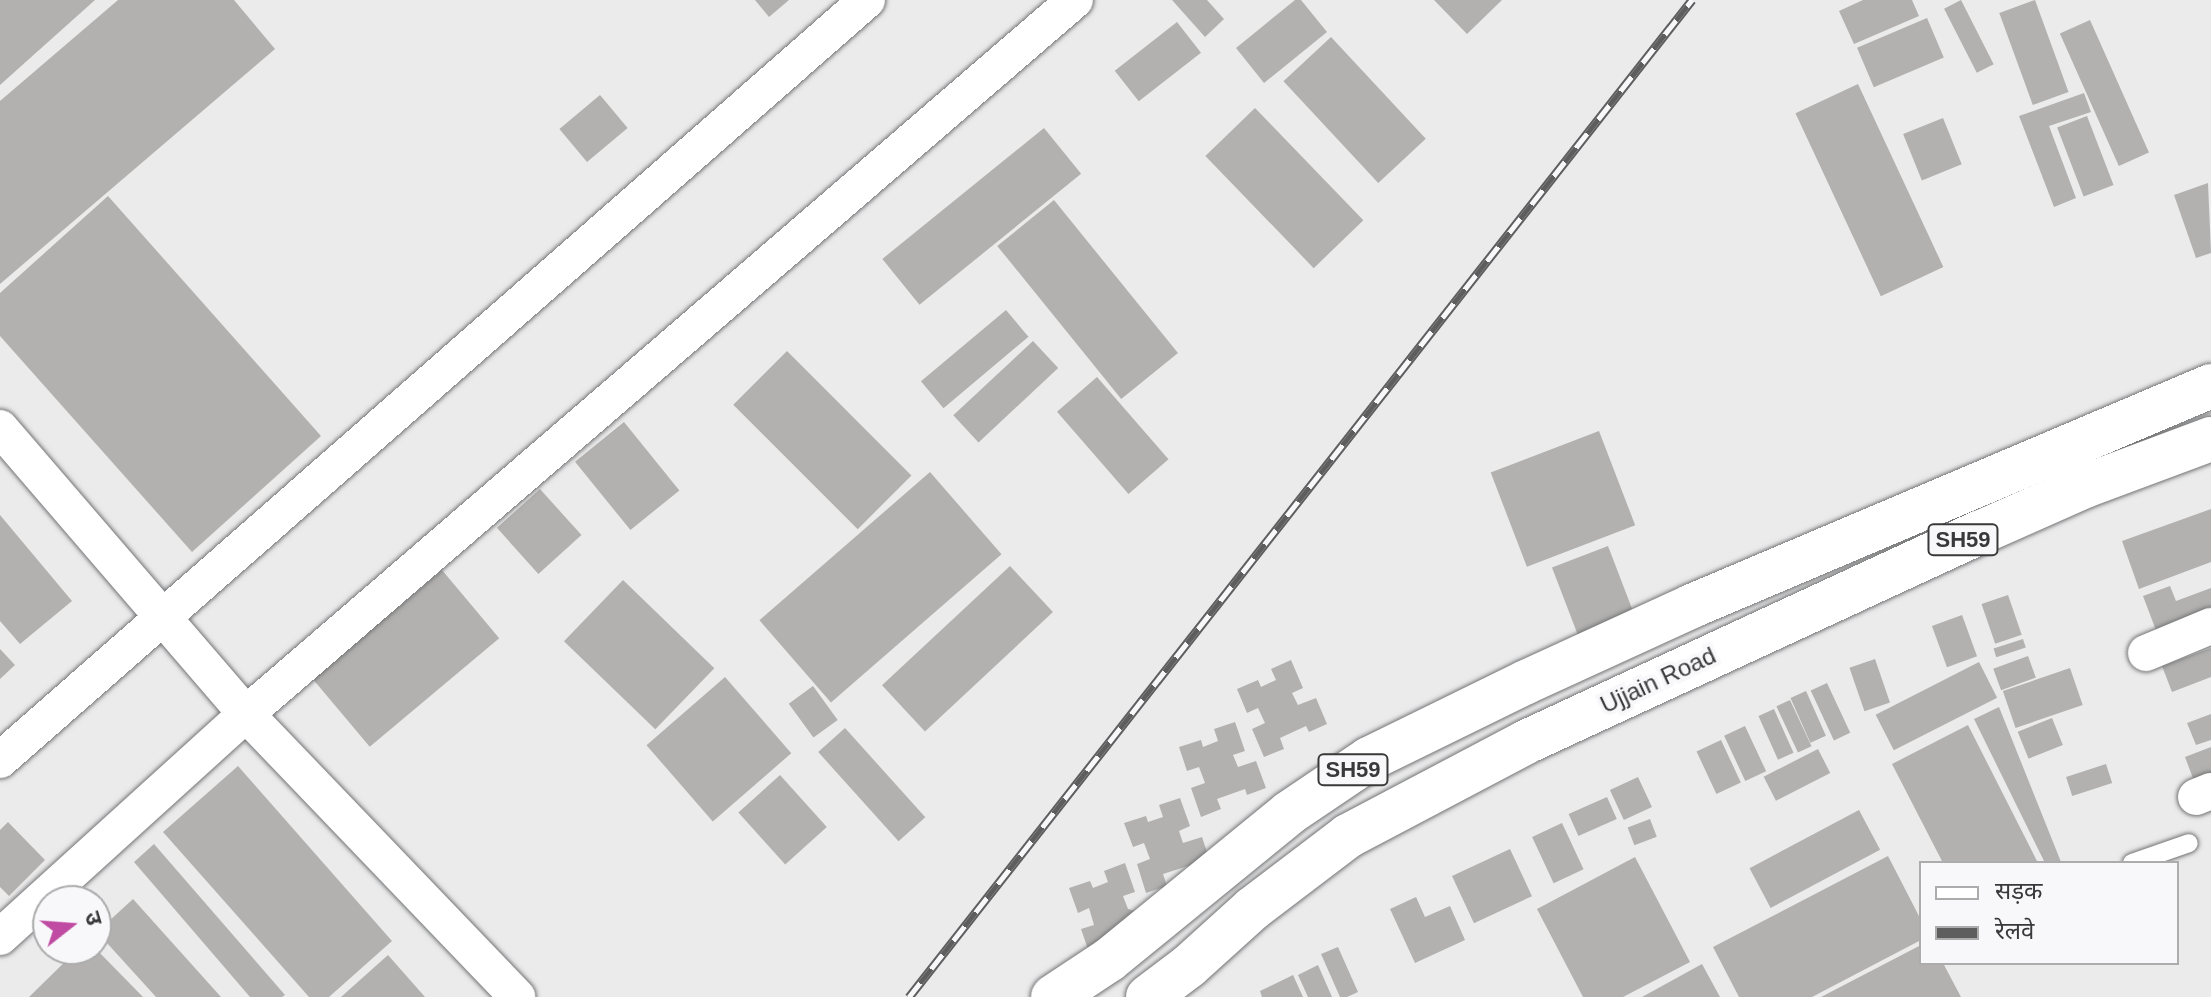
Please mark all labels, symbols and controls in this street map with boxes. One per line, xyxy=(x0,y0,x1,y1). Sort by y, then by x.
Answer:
road number: SH59 xyxy=(1927,522,1999,558)
street label: Ujjain Road xyxy=(1596,641,1720,719)
road number: SH59 xyxy=(1317,752,1389,788)
legend xyxy=(1919,861,2179,965)
text: सड़क xyxy=(1995,877,2043,904)
north arrow xyxy=(32,885,112,965)
text: उ xyxy=(80,909,107,928)
text: रेलवे xyxy=(1995,917,2034,944)

